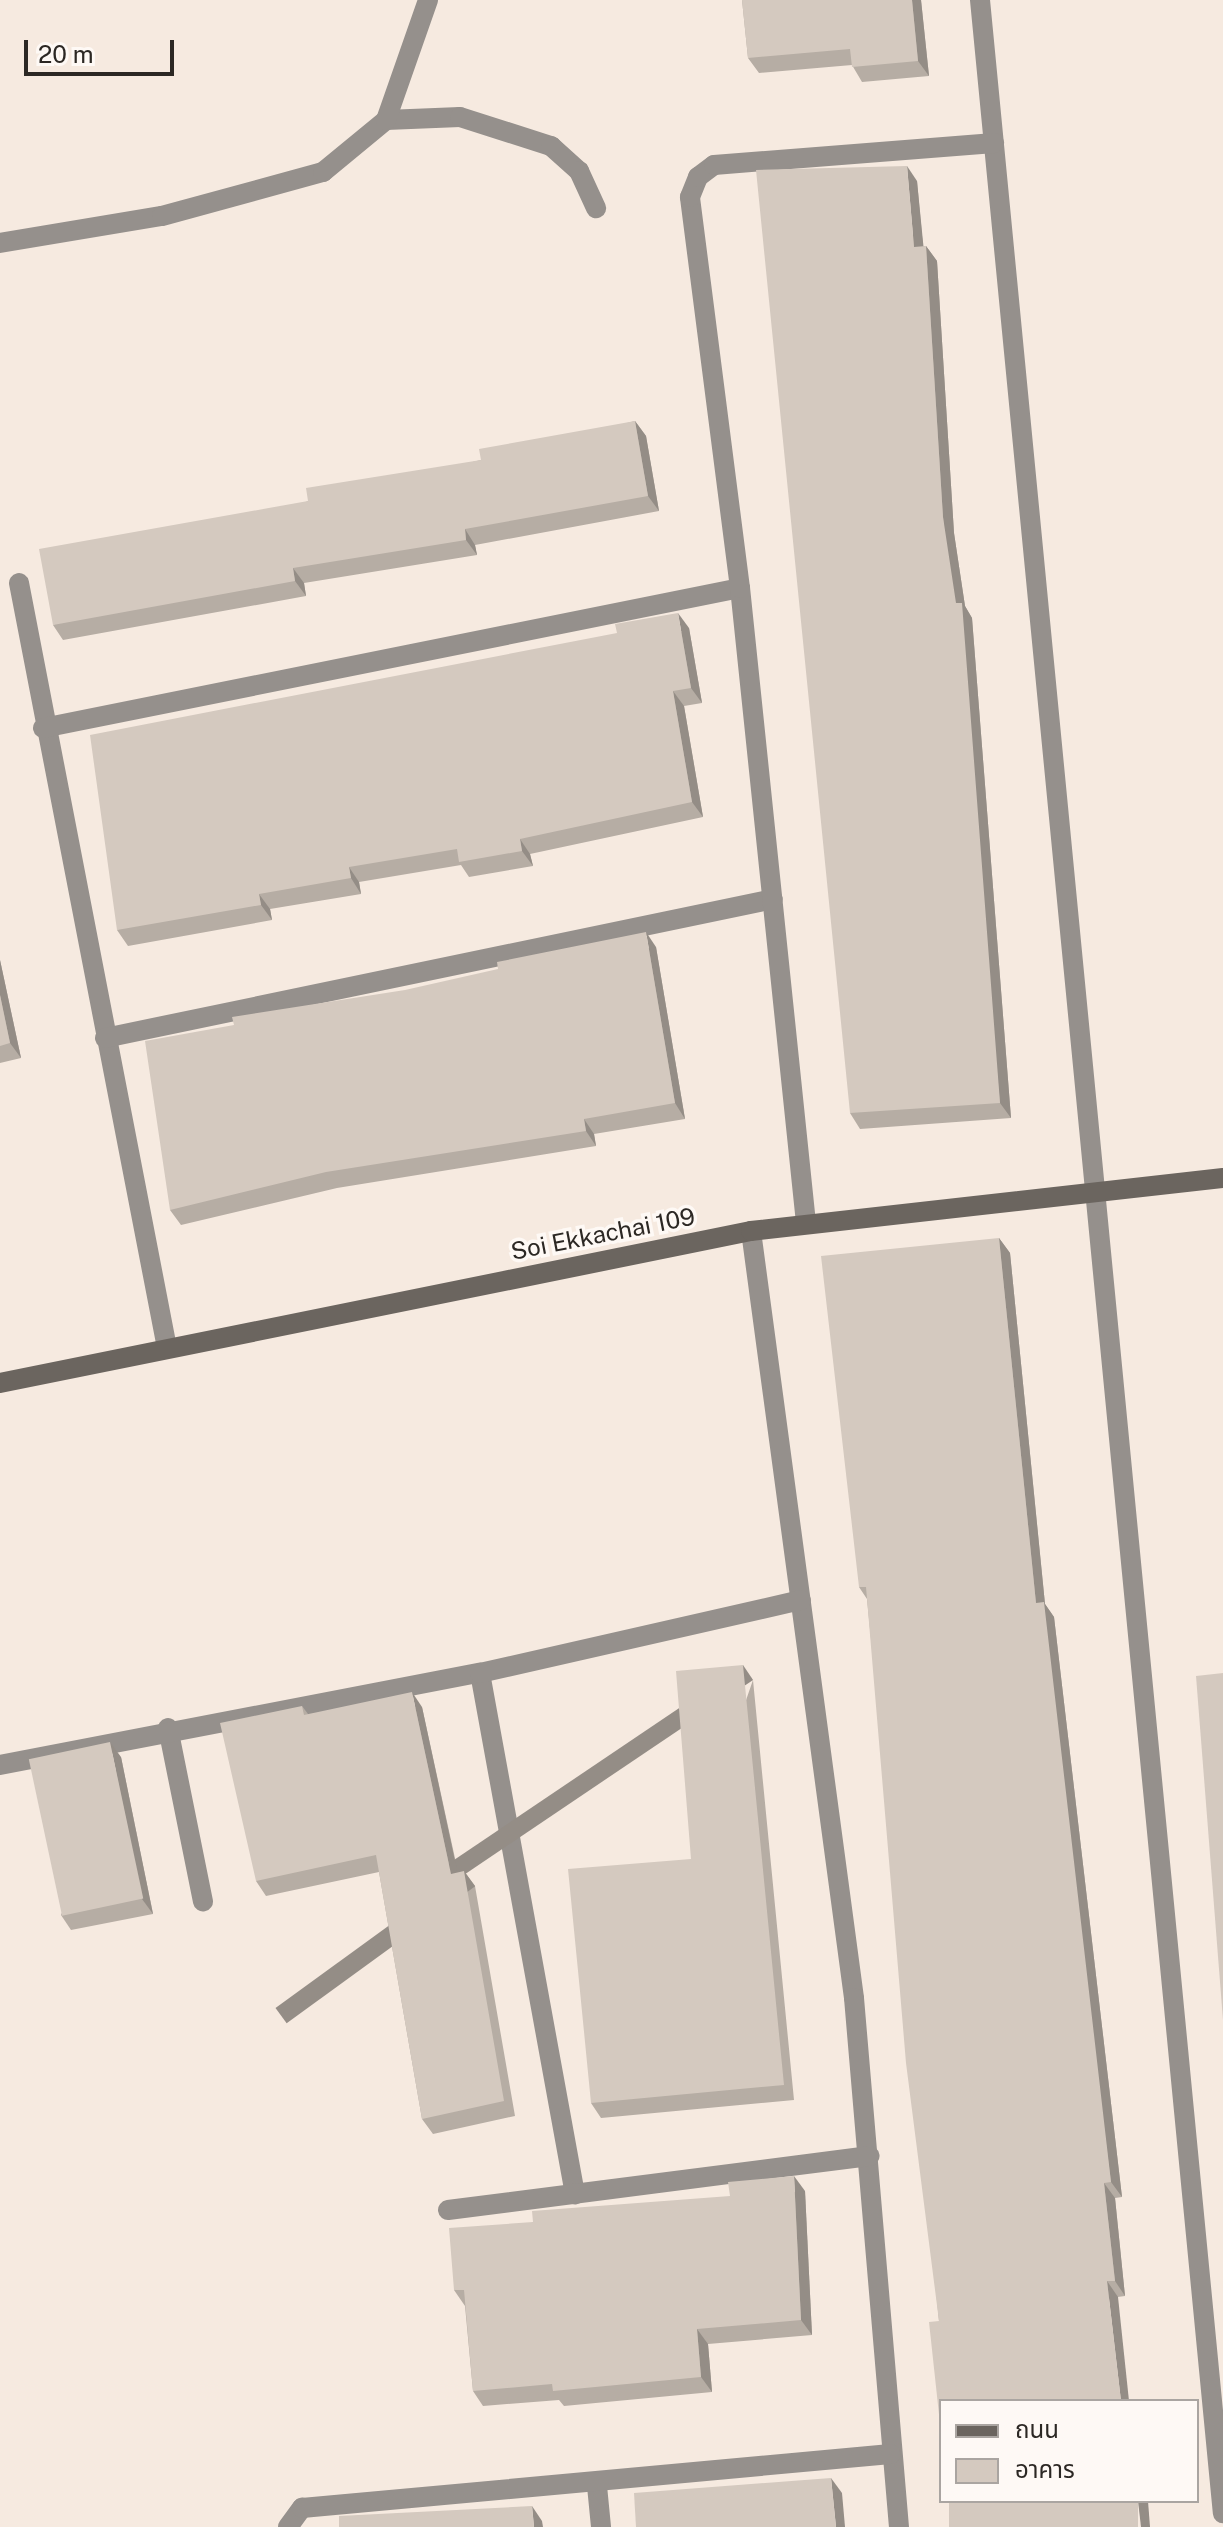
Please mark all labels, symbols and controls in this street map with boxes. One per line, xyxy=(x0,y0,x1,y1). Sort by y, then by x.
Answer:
scale bar xyxy=(28,24,178,74)
text: 20 m xyxy=(38,40,94,68)
street label: Soi Ekkachai 109 xyxy=(509,1202,697,1266)
legend xyxy=(939,2399,1199,2503)
text: ถนน xyxy=(1015,2415,1059,2443)
text: อาคาร xyxy=(1015,2455,1075,2483)

